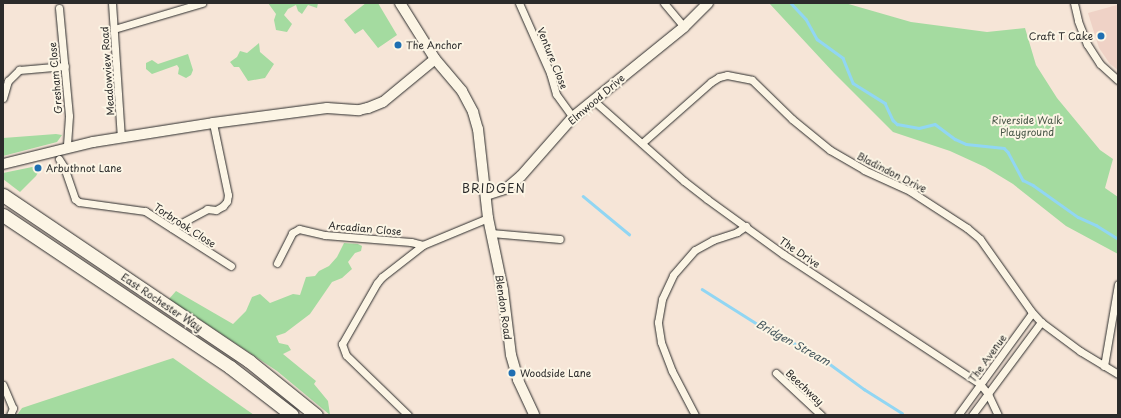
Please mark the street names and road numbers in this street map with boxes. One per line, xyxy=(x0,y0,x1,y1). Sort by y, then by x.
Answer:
street label: Venture Close xyxy=(535,25,571,91)
street label: Meadowview Road xyxy=(98,26,116,116)
street label: Gresham Close xyxy=(46,41,64,115)
street label: Elmwood Drive xyxy=(565,71,627,127)
street label: Bladindon Drive xyxy=(855,149,929,195)
street label: Torbrook Close xyxy=(151,200,219,250)
street label: Arcadian Close xyxy=(328,219,402,237)
street label: The Drive xyxy=(777,234,823,270)
street label: East Rochester Way xyxy=(119,270,205,334)
street label: Blendon Road xyxy=(493,273,515,341)
street label: The Avenue xyxy=(966,332,1008,384)
street label: Beechway xyxy=(784,367,826,407)

